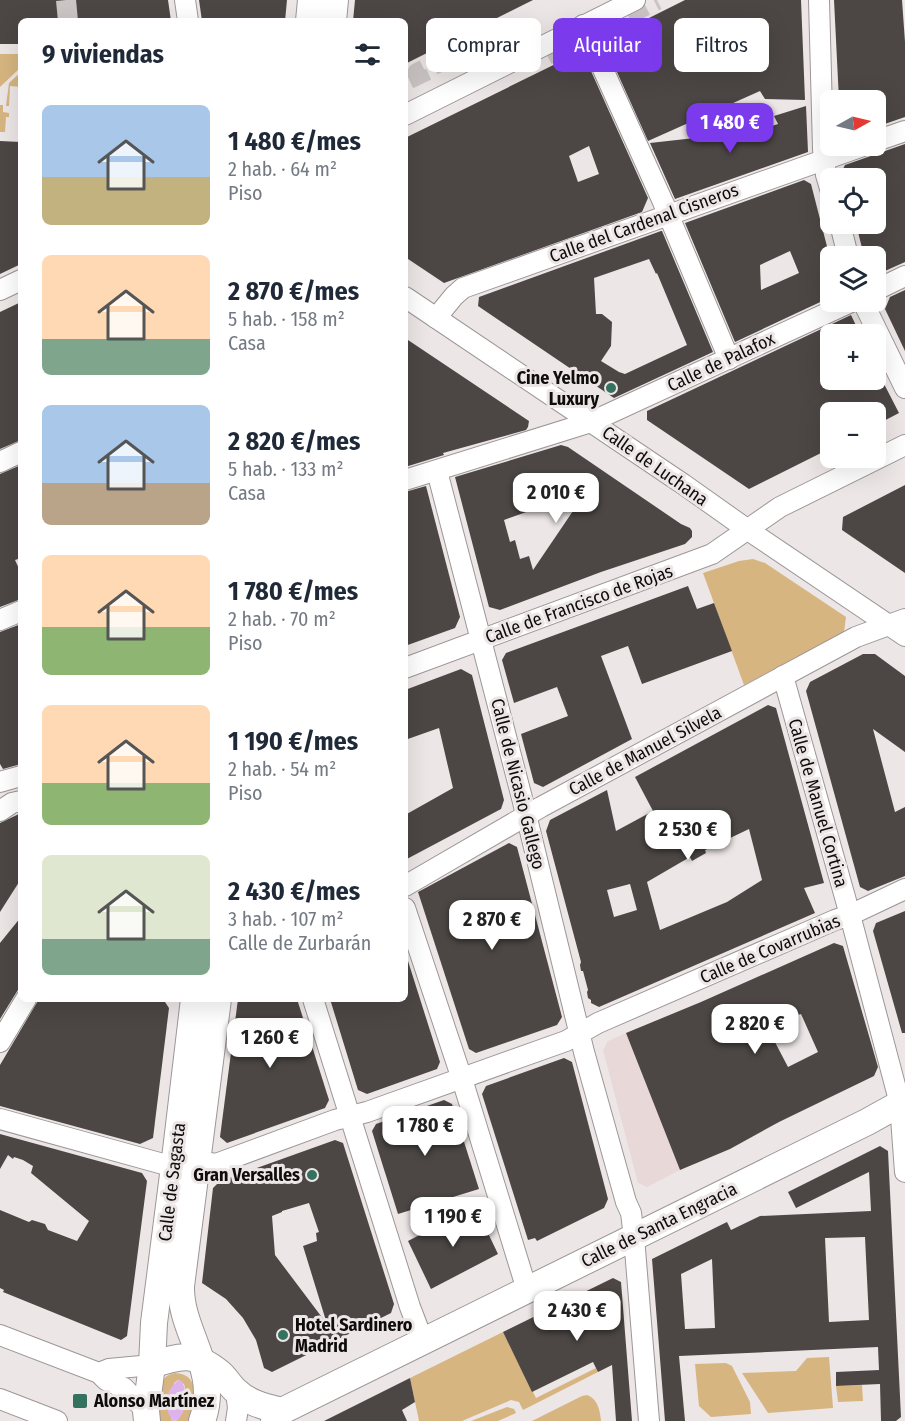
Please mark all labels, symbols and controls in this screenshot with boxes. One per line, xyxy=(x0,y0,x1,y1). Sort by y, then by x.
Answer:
chip: Comprar xyxy=(426,18,541,72)
chip: Alquilar xyxy=(553,18,662,72)
chip: Filtros xyxy=(674,18,769,72)
icon: filters xyxy=(351,38,384,71)
text: 9 viviendas xyxy=(42,39,164,70)
north arrow xyxy=(820,90,886,156)
map controls xyxy=(820,90,886,468)
pin: 1 480 € xyxy=(675,103,785,154)
text: 1 480 € xyxy=(700,110,760,134)
text: 1 480 €/mes xyxy=(228,126,361,157)
icon: home xyxy=(90,129,162,201)
text: 2 hab. · 64 m² xyxy=(228,157,337,181)
button: locate xyxy=(820,168,886,234)
street label: Calle del Cardenal Cisneros xyxy=(546,178,742,267)
text: Piso xyxy=(228,181,263,205)
button: layers xyxy=(820,246,886,312)
text: 2 870 €/mes xyxy=(228,276,359,307)
icon: home xyxy=(90,279,162,351)
text: 5 hab. · 158 m² xyxy=(228,307,345,331)
button: + xyxy=(820,324,886,390)
street label: Calle de Palafox xyxy=(664,327,778,396)
text: Casa xyxy=(228,331,266,355)
place label: Cine Yelmo Luxury xyxy=(517,367,599,410)
marker: Cine Yelmo Luxury xyxy=(604,381,618,395)
button: − xyxy=(820,402,886,468)
street label: Calle de Luchana xyxy=(598,421,712,511)
text: 2 820 €/mes xyxy=(228,426,360,457)
icon: home xyxy=(90,429,162,501)
text: 5 hab. · 133 m² xyxy=(228,457,344,481)
pin: 2 010 € xyxy=(501,473,611,524)
text: 2 010 € xyxy=(527,480,585,504)
text: Casa xyxy=(228,481,266,505)
street label: Calle de Francisco de Rojas xyxy=(482,560,676,648)
text: 1 780 €/mes xyxy=(228,576,358,607)
icon: home xyxy=(90,579,162,651)
text: 2 hab. · 70 m² xyxy=(228,607,336,631)
text: Piso xyxy=(228,631,263,655)
street label: Calle de Nicasio Gallego xyxy=(486,696,550,872)
street label: Calle de Manuel Silvela xyxy=(565,701,725,801)
street label: Calle de Manuel Cortina xyxy=(783,716,853,890)
text: 1 190 €/mes xyxy=(228,726,358,757)
icon: home xyxy=(90,729,162,801)
text: 2 hab. · 54 m² xyxy=(228,757,336,781)
text: Piso xyxy=(228,781,263,805)
pin: 2 530 € xyxy=(633,810,743,861)
text: 2 530 € xyxy=(659,817,717,841)
text: 2 430 €/mes xyxy=(228,876,360,907)
icon: home xyxy=(90,879,162,951)
pin: 2 870 € xyxy=(437,900,547,951)
text: 3 hab. · 107 m² xyxy=(228,907,344,931)
text: 2 870 € xyxy=(463,907,521,931)
street label: Calle de Covarrubias xyxy=(697,909,844,988)
text: Calle de Zurbarán xyxy=(228,931,371,955)
pin: 2 820 € xyxy=(700,1004,810,1055)
text: 2 820 € xyxy=(726,1011,784,1035)
pin: 1 260 € xyxy=(215,1018,325,1069)
text: 1 260 € xyxy=(241,1025,299,1049)
pin: 1 780 € xyxy=(370,1106,480,1157)
text: 1 780 € xyxy=(396,1113,454,1137)
street label: Calle de Sagasta xyxy=(154,1121,190,1243)
place label: Gran Versalles xyxy=(193,1164,300,1186)
marker: Gran Versalles xyxy=(305,1168,319,1182)
street label: Calle de Santa Engracia xyxy=(577,1178,741,1272)
pin: 1 190 € xyxy=(398,1197,508,1248)
text: 1 190 € xyxy=(424,1204,482,1228)
pin: 2 430 € xyxy=(522,1291,632,1342)
text: 2 430 € xyxy=(548,1298,606,1322)
place label: Hotel Sardinero Madrid xyxy=(295,1314,413,1357)
marker: Hotel Sardinero Madrid xyxy=(276,1328,290,1342)
place label: Alonso Martínez xyxy=(93,1390,215,1412)
marker: Alonso Martínez xyxy=(71,1392,89,1410)

